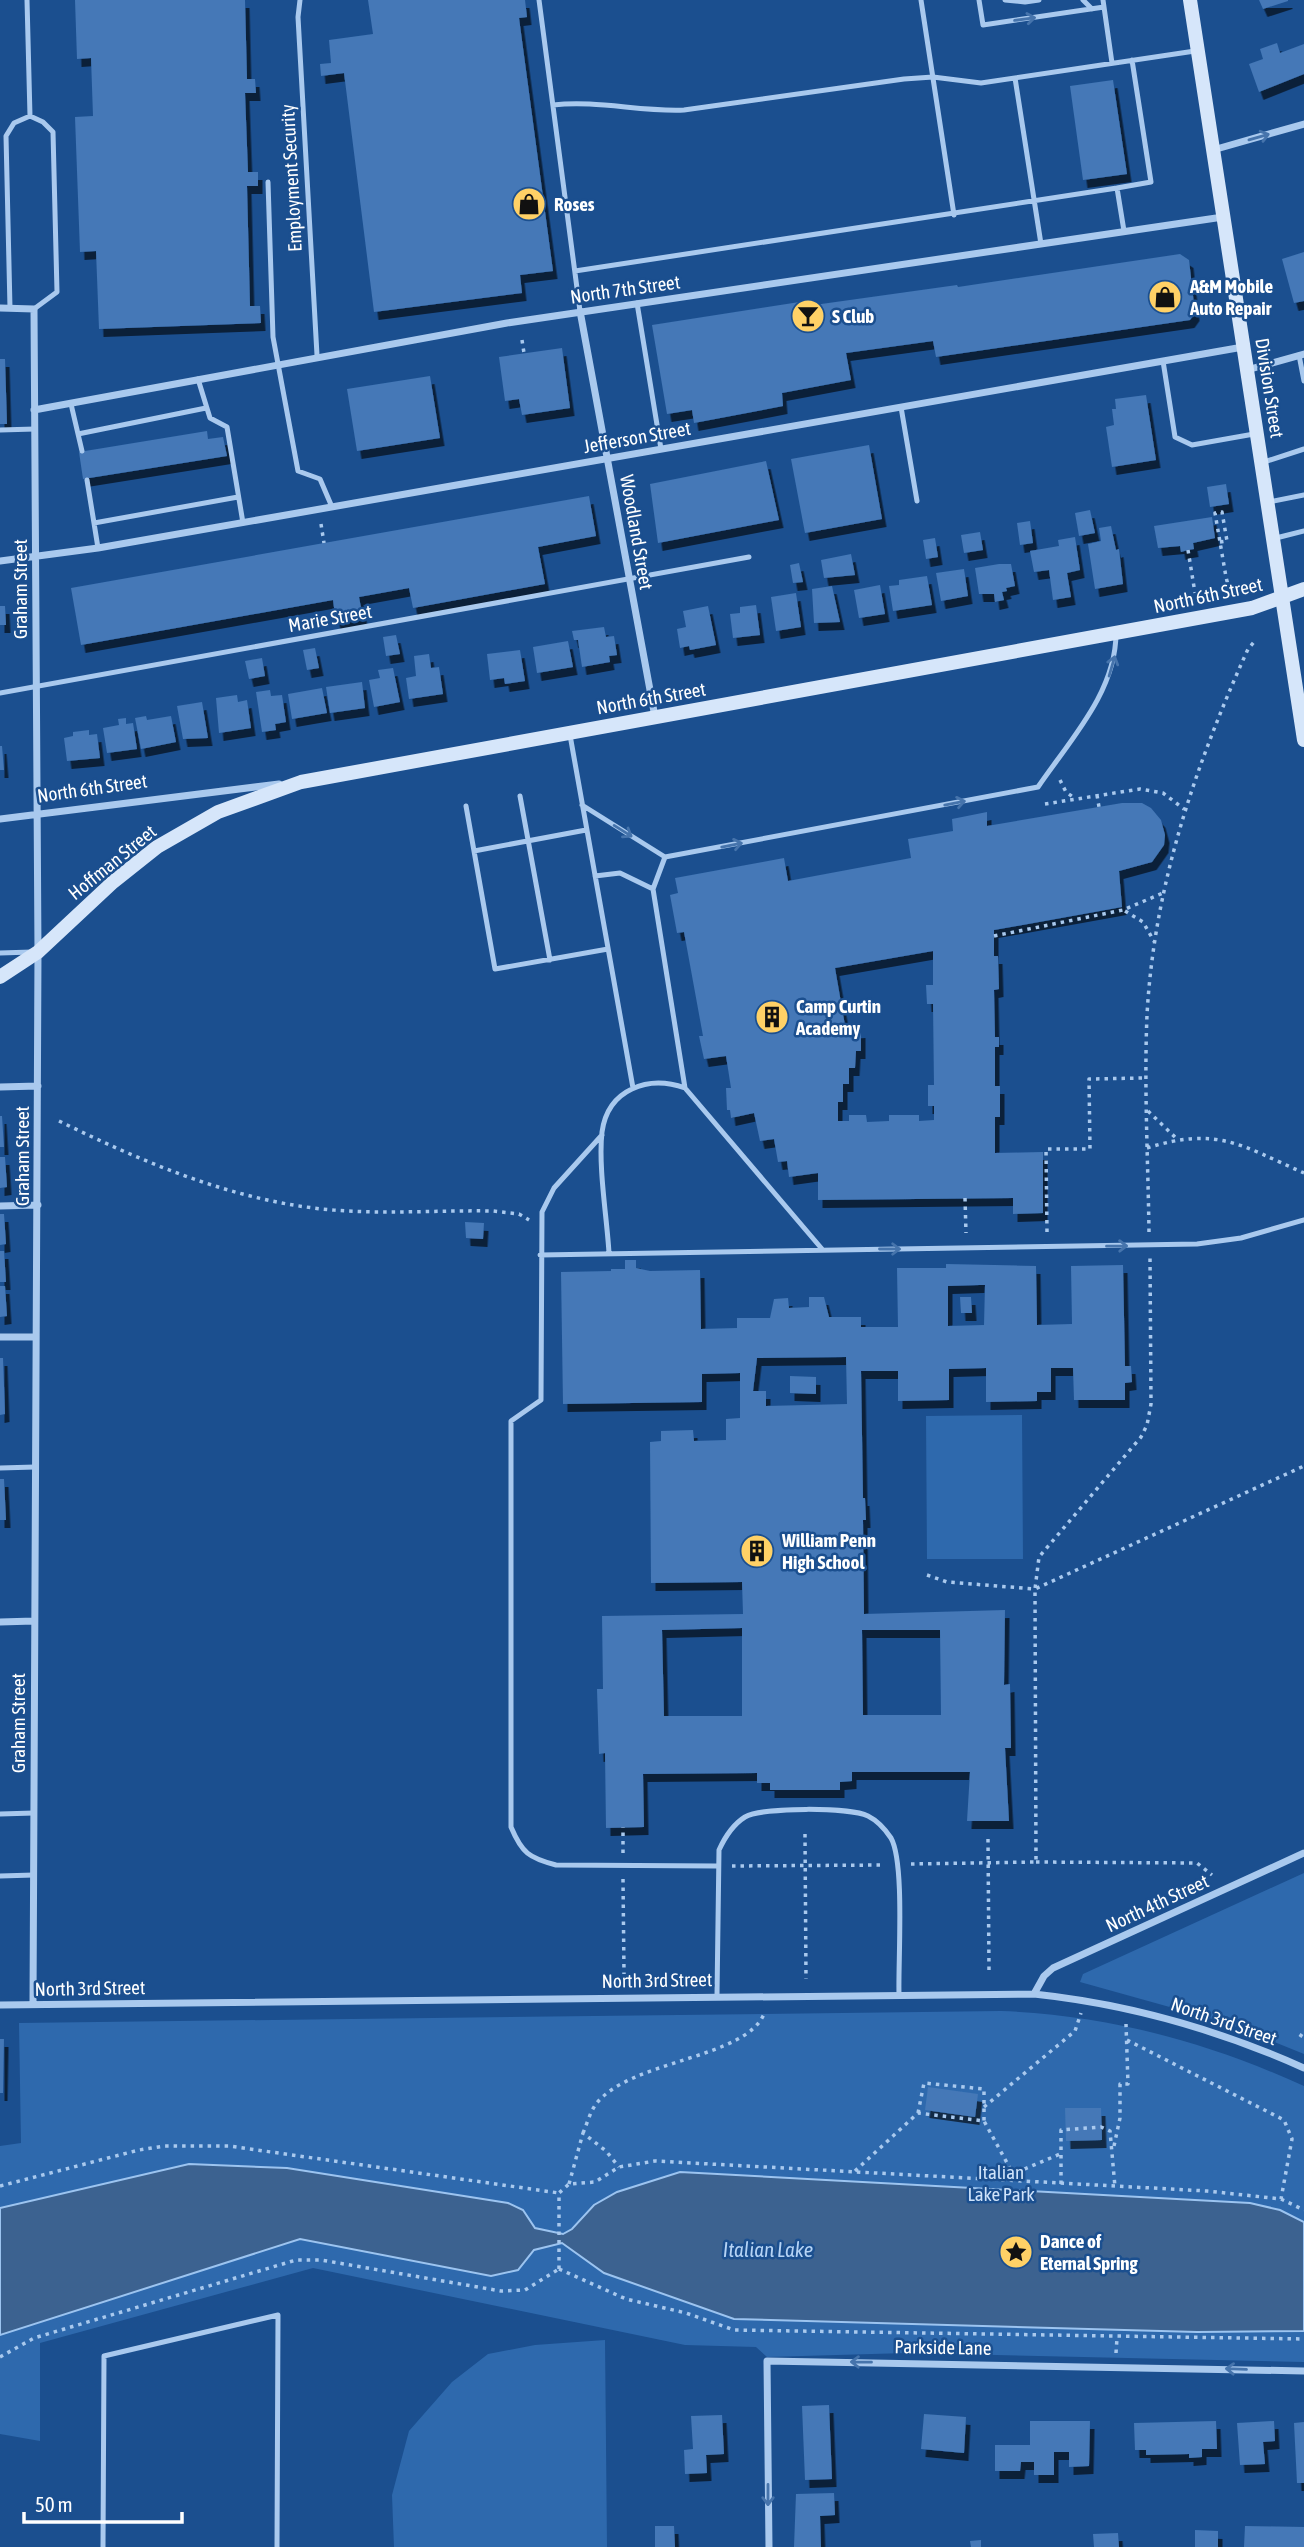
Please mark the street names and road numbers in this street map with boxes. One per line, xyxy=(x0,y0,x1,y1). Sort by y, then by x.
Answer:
street label: Employment Security xyxy=(276,103,306,252)
street label: North 7th Street xyxy=(569,270,681,308)
street label: Division Street xyxy=(1251,337,1289,439)
street label: Jefferson Street xyxy=(582,417,692,457)
street label: Woodland Street xyxy=(616,473,658,591)
street label: Graham Street xyxy=(9,539,31,639)
street label: North 6th Street xyxy=(1152,573,1264,617)
street label: Marie Street xyxy=(286,600,374,636)
street label: North 6th Street xyxy=(595,678,707,718)
street label: North 6th Street xyxy=(36,769,148,807)
street label: Hoffman Street xyxy=(64,820,160,904)
street label: Graham Street xyxy=(11,1106,33,1206)
street label: Graham Street xyxy=(7,1673,29,1773)
street label: North 4th Street xyxy=(1102,1870,1212,1936)
street label: North 3rd Street xyxy=(601,1968,713,1992)
street label: North 3rd Street xyxy=(34,1976,146,2000)
street label: North 3rd Street xyxy=(1168,1993,1280,2049)
street label: Parkside Lane xyxy=(894,2335,992,2359)

